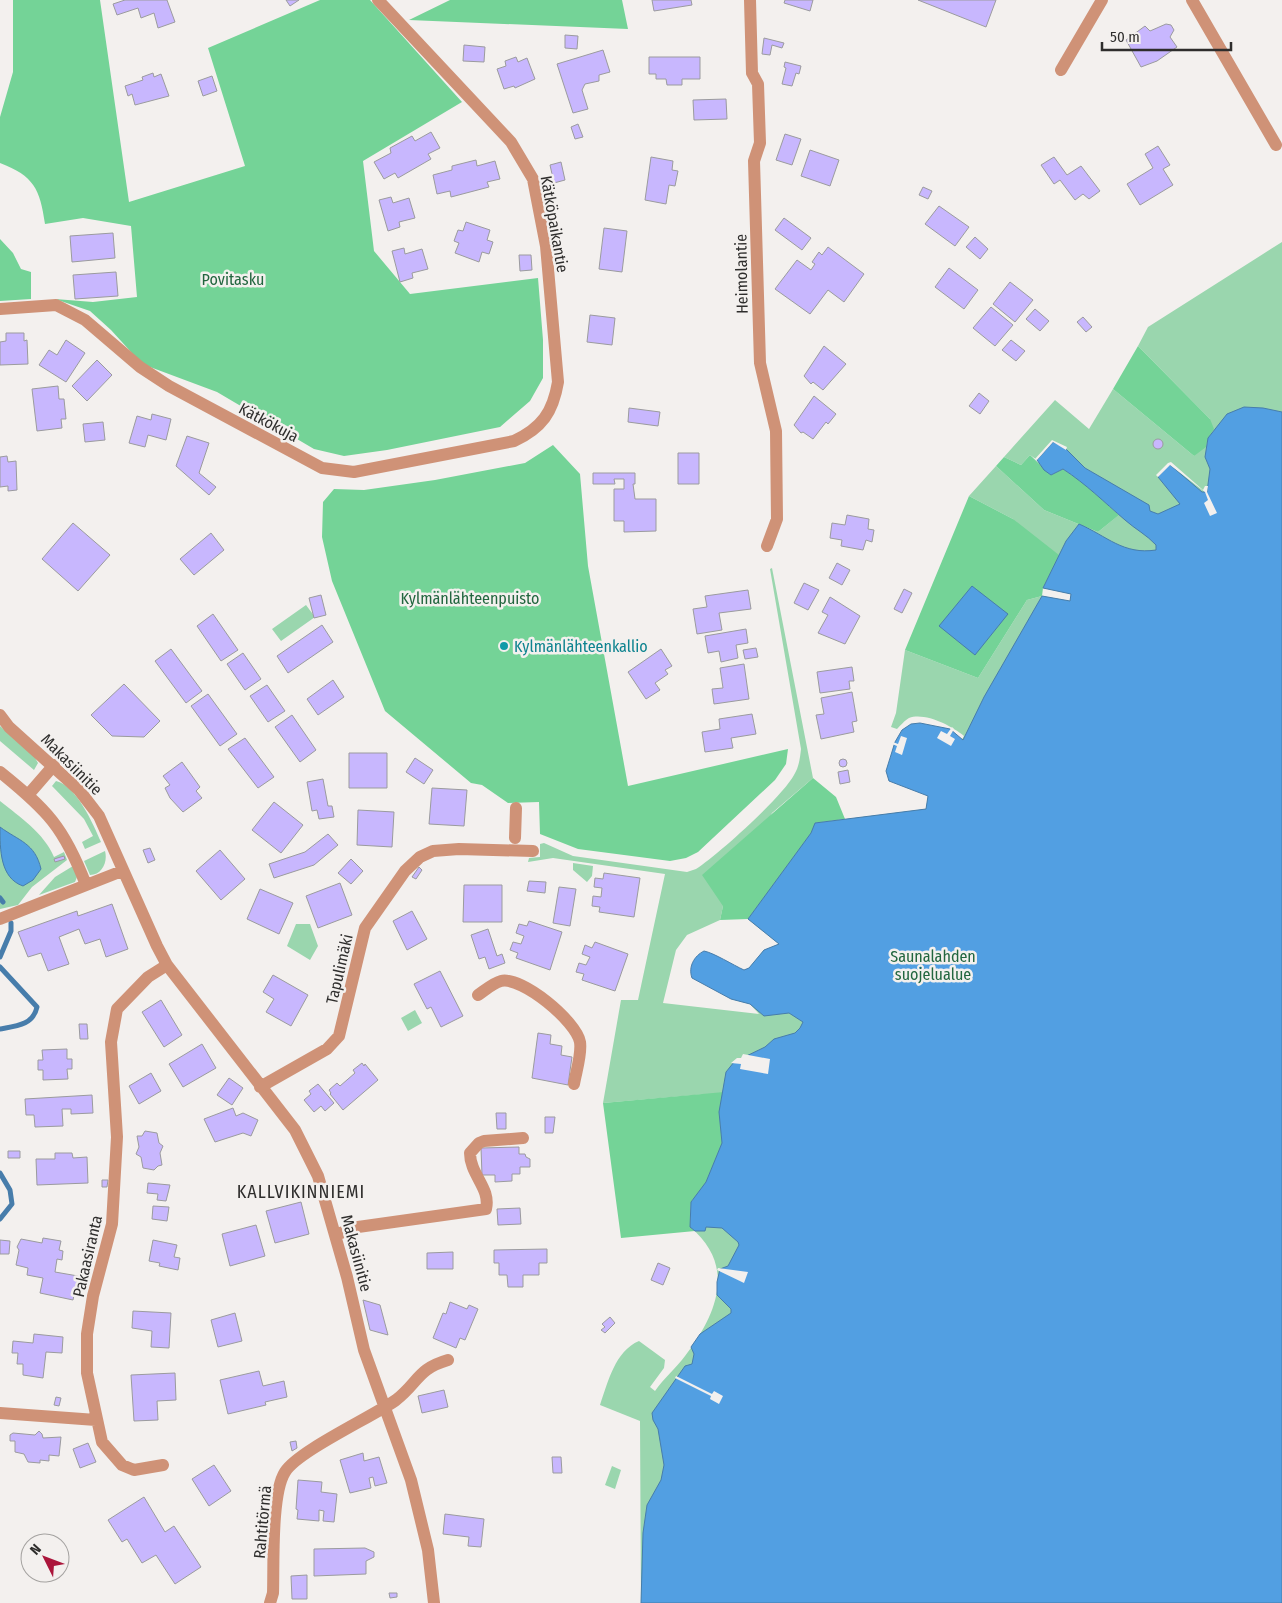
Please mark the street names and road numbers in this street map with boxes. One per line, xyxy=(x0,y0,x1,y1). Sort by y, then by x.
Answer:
street label: Kätköpaikantie xyxy=(537,174,572,274)
street label: Heimolantie xyxy=(731,234,752,314)
street label: Kätkökuja xyxy=(236,399,302,446)
street label: Makasiinitie xyxy=(37,730,106,799)
street label: Tapulimäki xyxy=(322,932,357,1006)
street label: Pakaasiranta xyxy=(69,1213,106,1299)
street label: Makasiinitie xyxy=(337,1213,376,1294)
street label: Rahtitörmä xyxy=(250,1485,275,1559)

